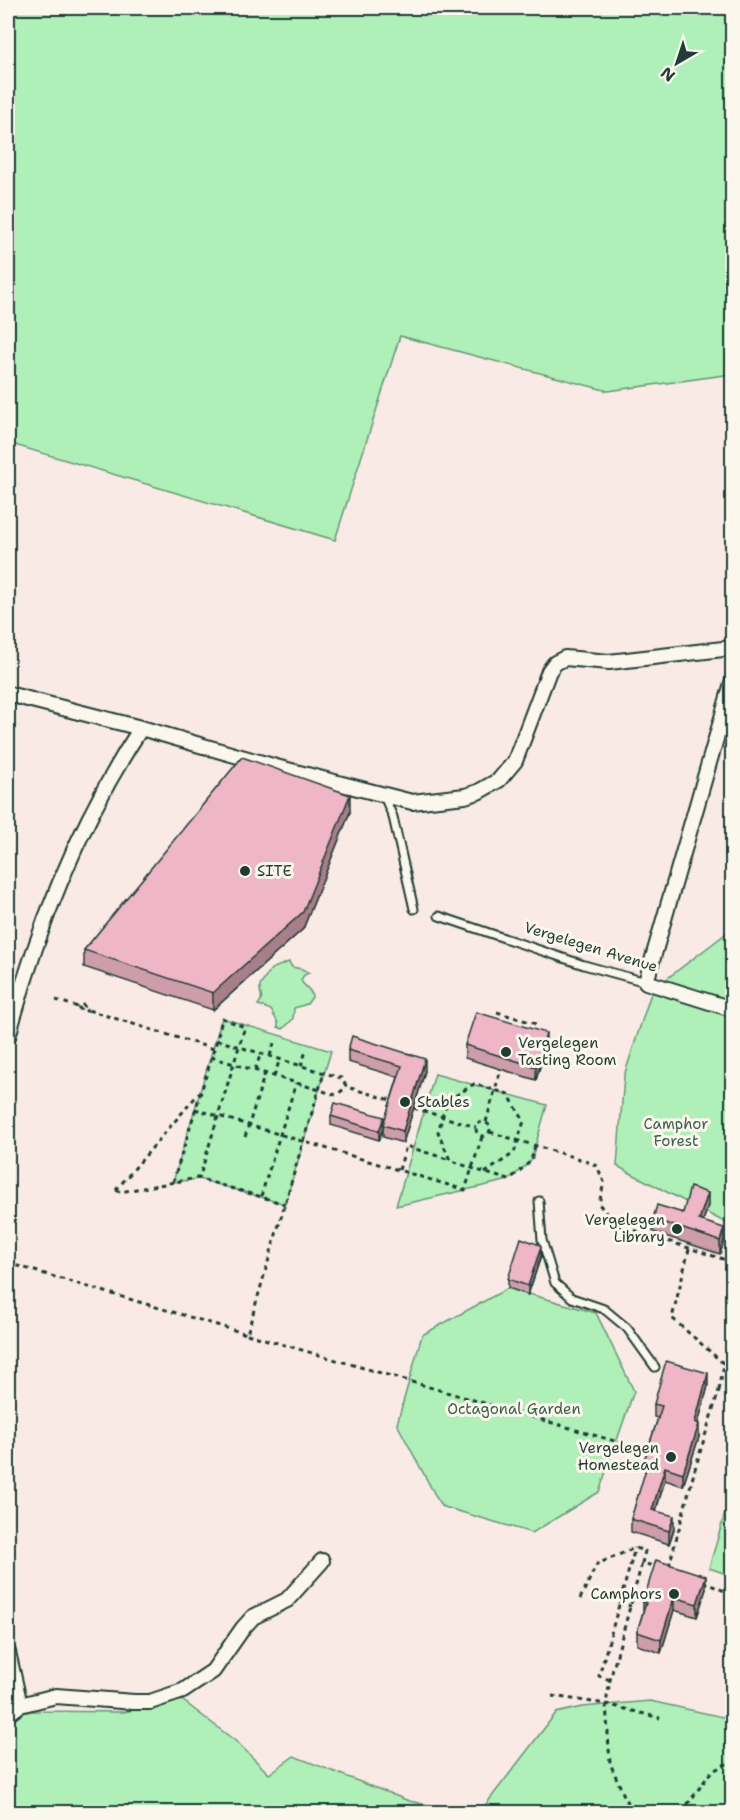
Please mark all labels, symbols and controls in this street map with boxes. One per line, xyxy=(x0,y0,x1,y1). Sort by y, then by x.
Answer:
north arrow xyxy=(647,33,707,93)
text: N xyxy=(656,62,679,86)
place label: SITE xyxy=(257,861,292,881)
marker: SITE xyxy=(238,864,252,878)
street label: Vergelegen Avenue xyxy=(522,917,660,977)
place label: Vergelegen Tasting Room xyxy=(518,1033,617,1070)
marker: Vergelegen Tasting Room xyxy=(499,1045,513,1059)
place label: Stables xyxy=(417,1092,470,1112)
marker: Stables xyxy=(398,1095,412,1109)
park label: Camphor Forest xyxy=(644,1114,708,1151)
place label: Vergelegen Library xyxy=(585,1210,665,1247)
marker: Vergelegen Library xyxy=(670,1222,684,1236)
park label: Octagonal Garden xyxy=(447,1399,581,1419)
place label: Vergelegen Homestead xyxy=(578,1438,659,1475)
marker: Vergelegen Homestead xyxy=(664,1450,678,1464)
place label: Camphors xyxy=(590,1584,662,1604)
marker: Camphors xyxy=(667,1587,681,1601)

